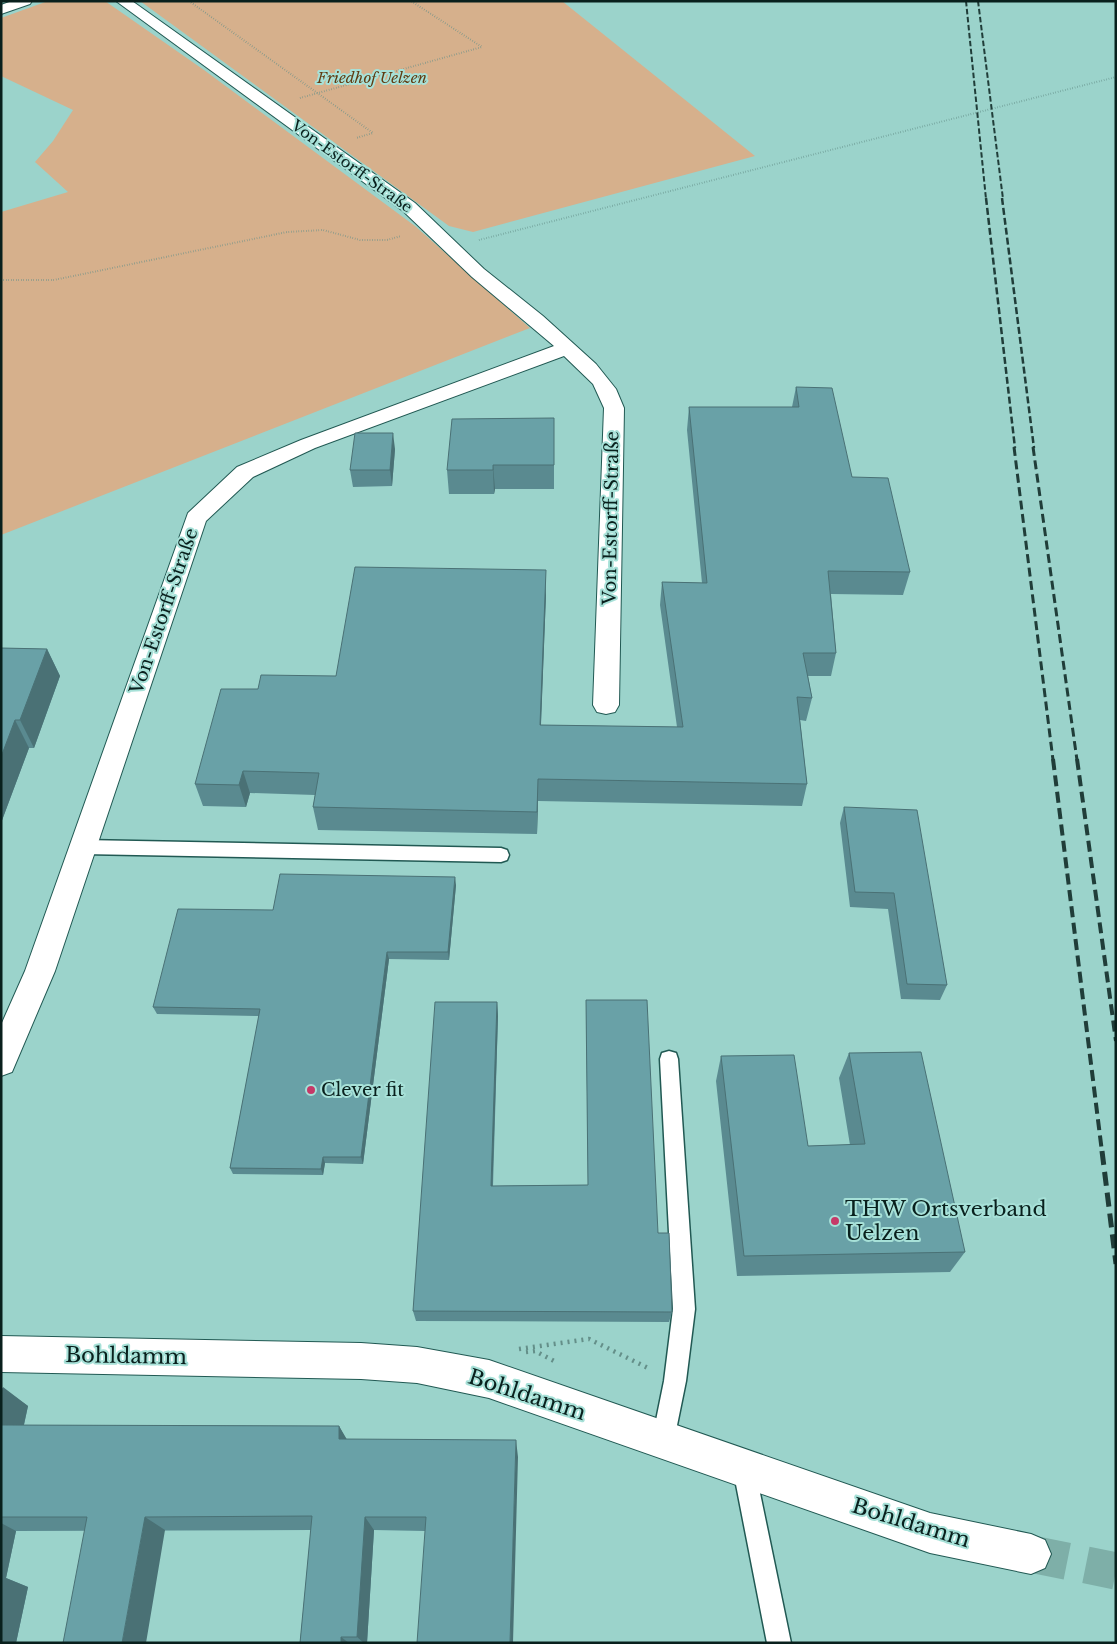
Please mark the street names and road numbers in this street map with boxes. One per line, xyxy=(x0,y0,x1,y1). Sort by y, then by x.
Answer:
street label: Von-Estorff-Straße xyxy=(287,115,416,216)
street label: Von-Estorff-Straße xyxy=(598,431,624,606)
street label: Von-Estorff-Straße xyxy=(125,525,203,698)
street label: Bohldamm xyxy=(65,1342,188,1370)
street label: Bohldamm xyxy=(465,1364,589,1426)
street label: Bohldamm xyxy=(849,1493,974,1553)

